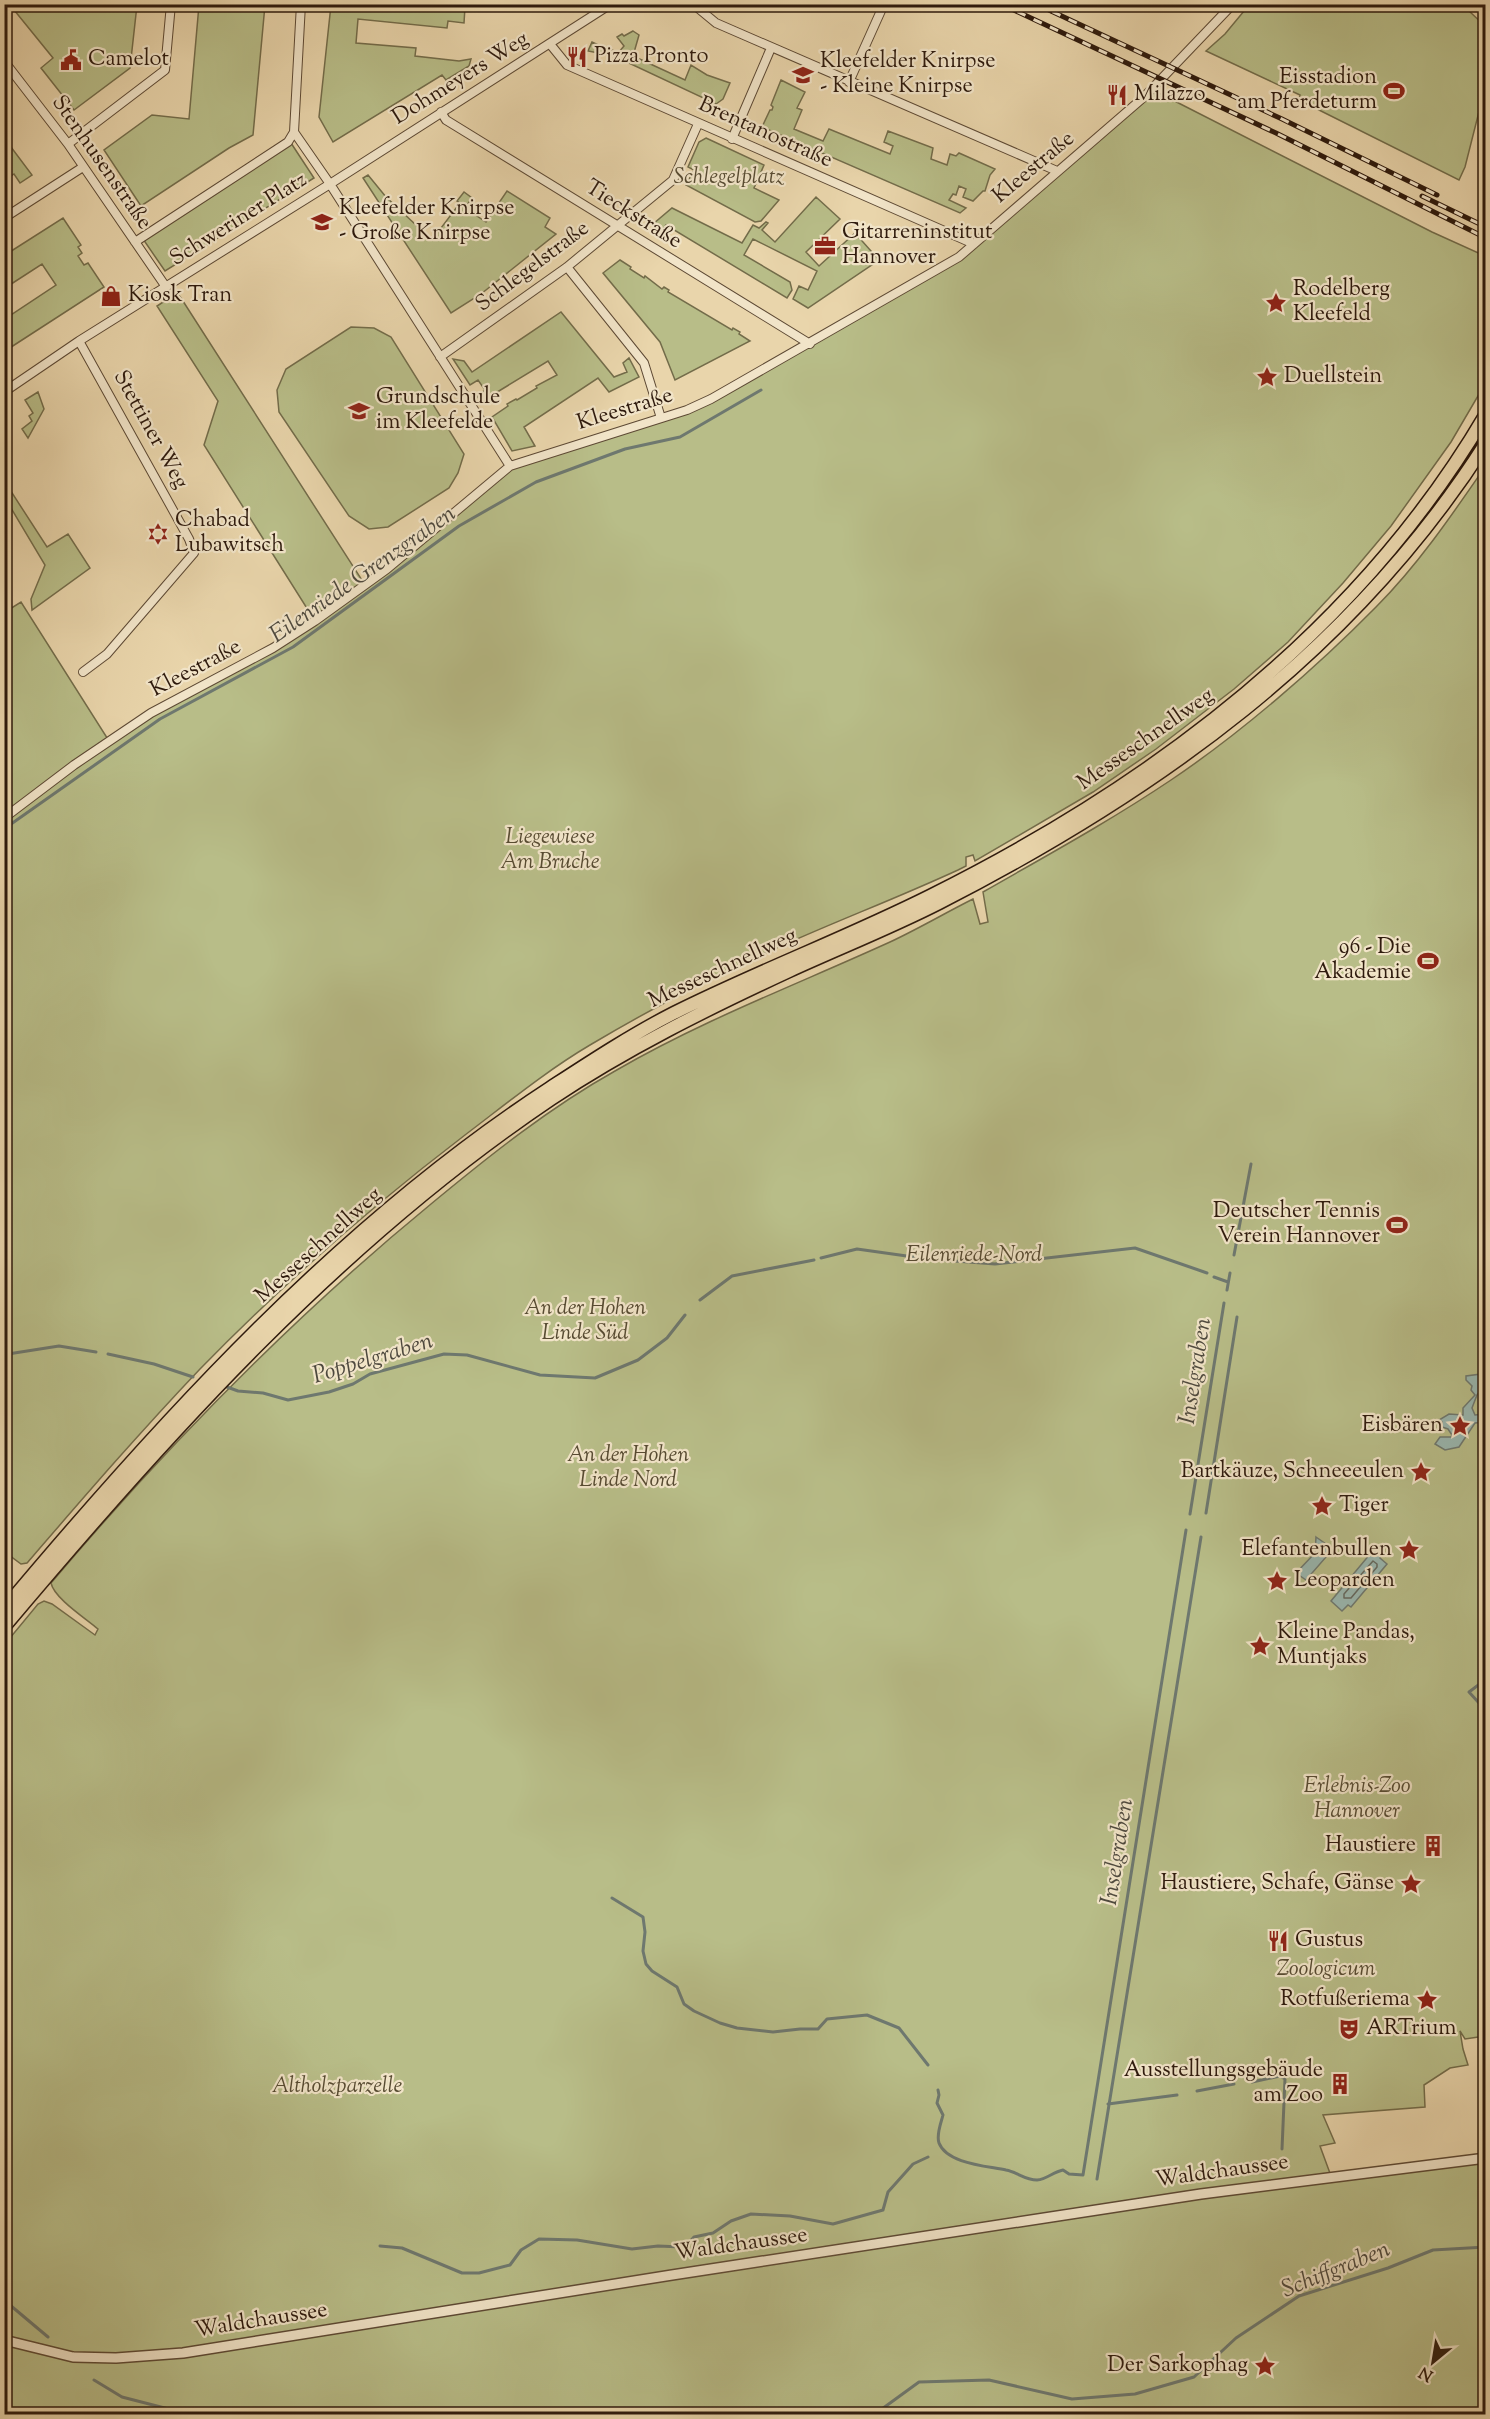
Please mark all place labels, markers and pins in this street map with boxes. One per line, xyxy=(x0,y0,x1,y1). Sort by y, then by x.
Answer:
place label: Pizza Pronto xyxy=(594,41,709,73)
place label: Camelot xyxy=(88,44,170,76)
restaurant icon: Pizza Pronto xyxy=(565,45,589,69)
place label: Kleefelder Knirpse - Kleine Knirpse xyxy=(820,46,995,103)
public building icon: Camelot xyxy=(59,48,83,72)
place label: Eisstadion am Pferdeturm xyxy=(1237,62,1377,119)
school or university icon: Kleefelder Knirpse - Kleine Knirpse xyxy=(791,63,815,87)
place label: Milazzo xyxy=(1134,79,1205,111)
sports icon: Eisstadion am Pferdeturm xyxy=(1382,79,1406,103)
restaurant icon: Milazzo xyxy=(1105,83,1129,107)
place label: Kleefelder Knirpse - Große Knirpse xyxy=(339,193,514,250)
school or university icon: Kleefelder Knirpse - Große Knirpse xyxy=(310,210,334,234)
place label: Gitarreninstitut Hannover xyxy=(842,217,993,274)
office icon: Gitarreninstitut Hannover xyxy=(813,234,837,258)
place label: Rodelberg Kleefeld xyxy=(1293,274,1390,331)
place label: Kiosk Tran xyxy=(128,280,232,312)
shop icon: Kiosk Tran xyxy=(99,284,123,308)
place icon: Rodelberg Kleefeld xyxy=(1264,291,1288,315)
place label: Duellstein xyxy=(1284,361,1382,393)
place icon: Duellstein xyxy=(1255,365,1279,389)
place label: Grundschule im Kleefelde xyxy=(376,382,500,439)
school or university icon: Grundschule im Kleefelde xyxy=(347,399,371,423)
place label: Chabad Lubawitsch xyxy=(175,505,284,562)
synagogue icon: Chabad Lubawitsch xyxy=(146,522,170,546)
place label: 96 - Die Akademie xyxy=(1314,932,1411,989)
sports icon: 96 - Die Akademie xyxy=(1416,949,1440,973)
place label: Deutscher Tennis Verein Hannover xyxy=(1213,1196,1380,1253)
sports icon: Deutscher Tennis Verein Hannover xyxy=(1385,1213,1409,1237)
place label: Eisbären xyxy=(1362,1410,1443,1442)
place icon: Eisbären xyxy=(1448,1414,1472,1438)
place label: Bartkäuze, Schneeeulen xyxy=(1181,1456,1404,1488)
place icon: Bartkäuze, Schneeeulen xyxy=(1409,1460,1433,1484)
place label: Tiger xyxy=(1339,1490,1389,1522)
place icon: Tiger xyxy=(1310,1494,1334,1518)
place label: Elefantenbullen xyxy=(1241,1534,1392,1566)
place icon: Elefantenbullen xyxy=(1397,1538,1421,1562)
place label: Leoparden xyxy=(1294,1565,1395,1597)
place icon: Leoparden xyxy=(1265,1569,1289,1593)
place label: Kleine Pandas, Muntjaks xyxy=(1277,1617,1415,1674)
place icon: Kleine Pandas, Muntjaks xyxy=(1248,1634,1272,1658)
place label: Haustiere xyxy=(1325,1830,1416,1862)
building icon: Haustiere xyxy=(1421,1834,1445,1858)
place label: Haustiere, Schafe, Gänse xyxy=(1160,1868,1394,1900)
place icon: Haustiere, Schafe, Gänse xyxy=(1399,1872,1423,1896)
place label: Gustus xyxy=(1295,1925,1363,1957)
restaurant icon: Gustus xyxy=(1266,1929,1290,1953)
place label: Rotfußeriema xyxy=(1280,1984,1410,2016)
place icon: Rotfußeriema xyxy=(1415,1988,1439,2012)
place label: ARTrium xyxy=(1366,2013,1457,2045)
theatre icon: ARTrium xyxy=(1337,2017,1361,2041)
place label: Ausstellungsgebäude am Zoo xyxy=(1124,2055,1323,2112)
building icon: Ausstellungsgebäude am Zoo xyxy=(1328,2072,1352,2096)
place label: Der Sarkophag xyxy=(1107,2350,1248,2382)
place icon: Der Sarkophag xyxy=(1253,2354,1277,2378)

